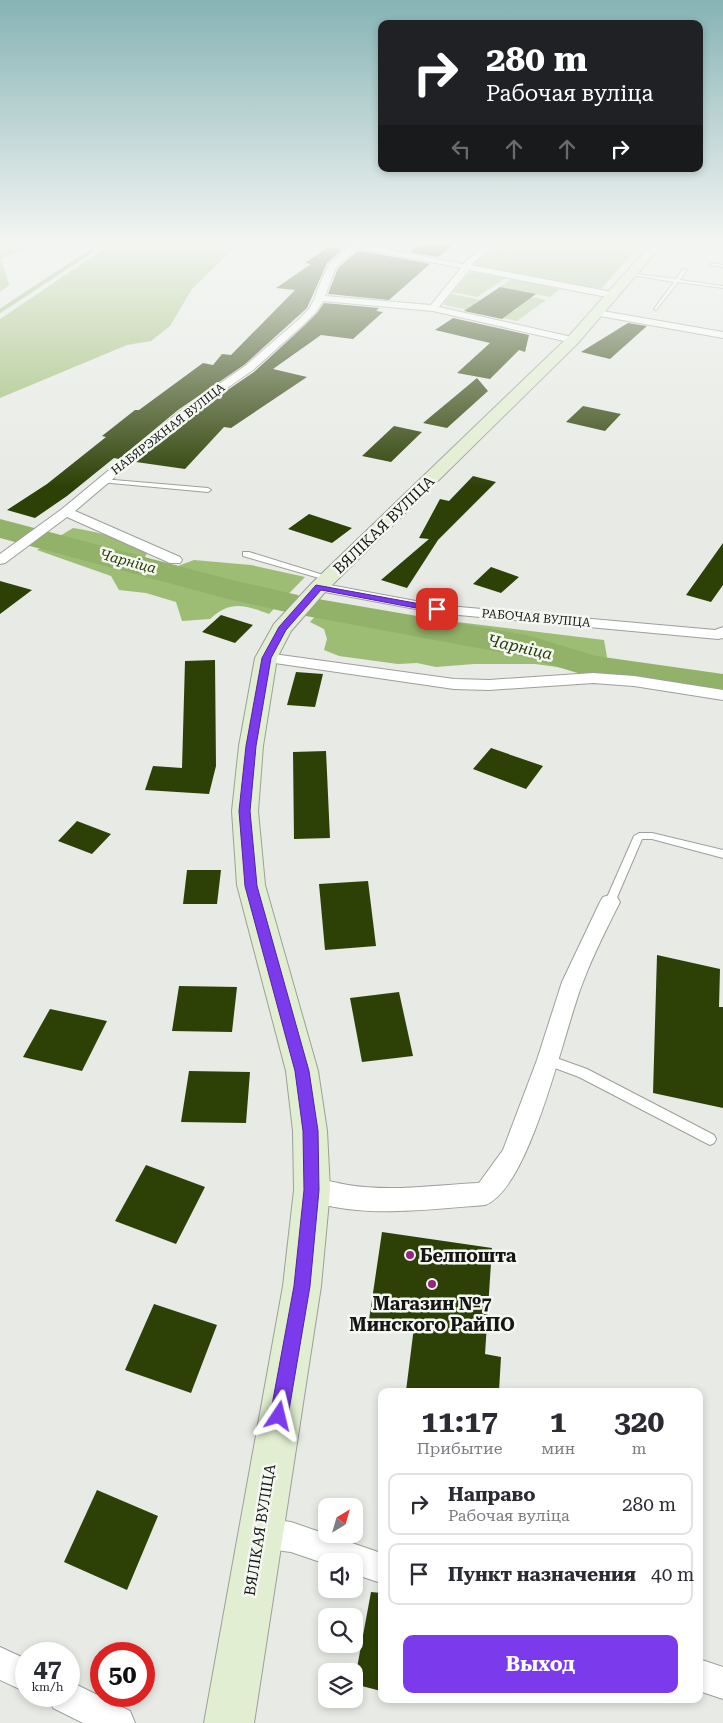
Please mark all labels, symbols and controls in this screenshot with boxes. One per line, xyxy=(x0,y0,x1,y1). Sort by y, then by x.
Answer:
text: 280 m xyxy=(486,39,587,80)
icon: right xyxy=(403,40,468,105)
text: Рабочая вуліца xyxy=(486,81,653,106)
icon: left xyxy=(447,135,475,163)
icon: ahead xyxy=(500,135,528,163)
icon: ahead xyxy=(553,135,581,163)
icon: right xyxy=(606,135,634,163)
street label: НАБЯРЭЖНАЯ ВУЛІЦА xyxy=(108,380,228,478)
street label: ВЯЛІКАЯ ВУЛІЦА xyxy=(330,472,439,578)
water label: Чарніца xyxy=(98,546,158,576)
pin xyxy=(416,588,458,630)
icon: arrive xyxy=(423,595,451,623)
street label: РАБОЧАЯ ВУЛІЦА xyxy=(481,606,592,630)
water label: Чарніца xyxy=(486,630,555,664)
place label: Белпошта xyxy=(420,1245,517,1266)
marker: Белпошта xyxy=(404,1249,416,1261)
marker: Магазин №7 Минского РайПО xyxy=(426,1278,438,1290)
place label: Магазин №7 Минского РайПО xyxy=(349,1293,515,1335)
position arrow xyxy=(252,1389,304,1441)
text: 11:17 xyxy=(421,1404,498,1439)
text: 1 xyxy=(550,1404,567,1439)
text: 320 xyxy=(614,1404,664,1439)
text: Прибытие xyxy=(417,1439,502,1458)
text: мин xyxy=(541,1439,575,1458)
text: m xyxy=(632,1439,646,1458)
street label: ВЯЛІКАЯ ВУЛІЦА xyxy=(241,1462,279,1597)
text: Направо xyxy=(448,1483,535,1506)
icon: right xyxy=(405,1490,433,1518)
text: 280 m xyxy=(622,1493,676,1516)
north arrow xyxy=(318,1498,362,1542)
map controls xyxy=(318,1498,363,1708)
text: Рабочая вуліца xyxy=(448,1506,570,1525)
button: sound xyxy=(318,1553,363,1598)
icon: arrive xyxy=(405,1560,433,1588)
text: Пункт назначения xyxy=(448,1563,636,1586)
text: 40 m xyxy=(651,1563,694,1586)
button: search xyxy=(318,1608,363,1653)
button: Выход xyxy=(403,1635,678,1693)
speed limit sign: 50 xyxy=(90,1642,155,1707)
text: 47 xyxy=(33,1654,62,1683)
button: layers xyxy=(318,1663,363,1708)
text: km/h xyxy=(31,1680,64,1694)

